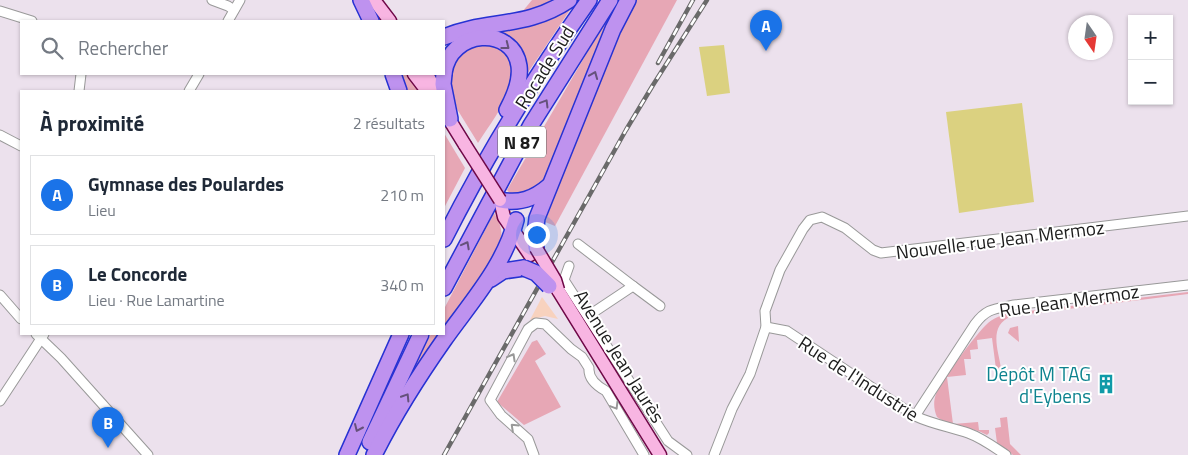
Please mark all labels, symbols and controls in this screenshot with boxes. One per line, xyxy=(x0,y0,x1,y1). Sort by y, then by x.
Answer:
pin: A xyxy=(750,10,782,51)
north arrow xyxy=(1068,15,1113,60)
map controls xyxy=(1128,15,1173,105)
button: + xyxy=(1128,15,1173,60)
search box xyxy=(20,20,445,75)
street label: Rocade Sud xyxy=(507,20,581,114)
text: Rechercher xyxy=(78,33,168,62)
icon: search xyxy=(38,34,66,62)
one-way arrow xyxy=(500,41,509,49)
button: − xyxy=(1128,60,1173,105)
one-way arrow xyxy=(588,71,598,80)
one-way arrow xyxy=(538,99,548,108)
text: À proximité xyxy=(40,107,144,139)
text: 2 résultats xyxy=(353,111,425,135)
road number: N 87 xyxy=(498,126,546,158)
text: Gymnase des Poulardes xyxy=(88,169,284,198)
text: A xyxy=(52,183,62,207)
text: 210 m xyxy=(380,183,424,207)
text: Lieu xyxy=(88,198,116,222)
street label: Nouvelle rue Jean Mermoz xyxy=(894,212,1106,266)
your location xyxy=(524,222,550,248)
one-way arrow xyxy=(460,241,470,250)
text: Le Concorde xyxy=(88,259,187,288)
text: B xyxy=(52,273,62,297)
text: 340 m xyxy=(380,273,424,297)
street label: Rue Jean Mermoz xyxy=(997,276,1141,324)
street label: Avenue Jean Jaurès xyxy=(567,284,673,428)
text: Lieu · Rue Lamartine xyxy=(88,288,225,312)
street label: Rue de l'Industrie xyxy=(793,328,925,428)
one-way arrow xyxy=(506,354,516,363)
place label: Dépôt M TAG d'Eybens xyxy=(986,359,1091,410)
building icon: Dépôt M TAG d'Eybens xyxy=(1095,373,1117,395)
one-way arrow xyxy=(400,394,410,403)
one-way arrow xyxy=(608,401,618,410)
pin: B xyxy=(92,407,124,448)
one-way arrow xyxy=(354,423,365,432)
one-way arrow xyxy=(511,423,520,432)

